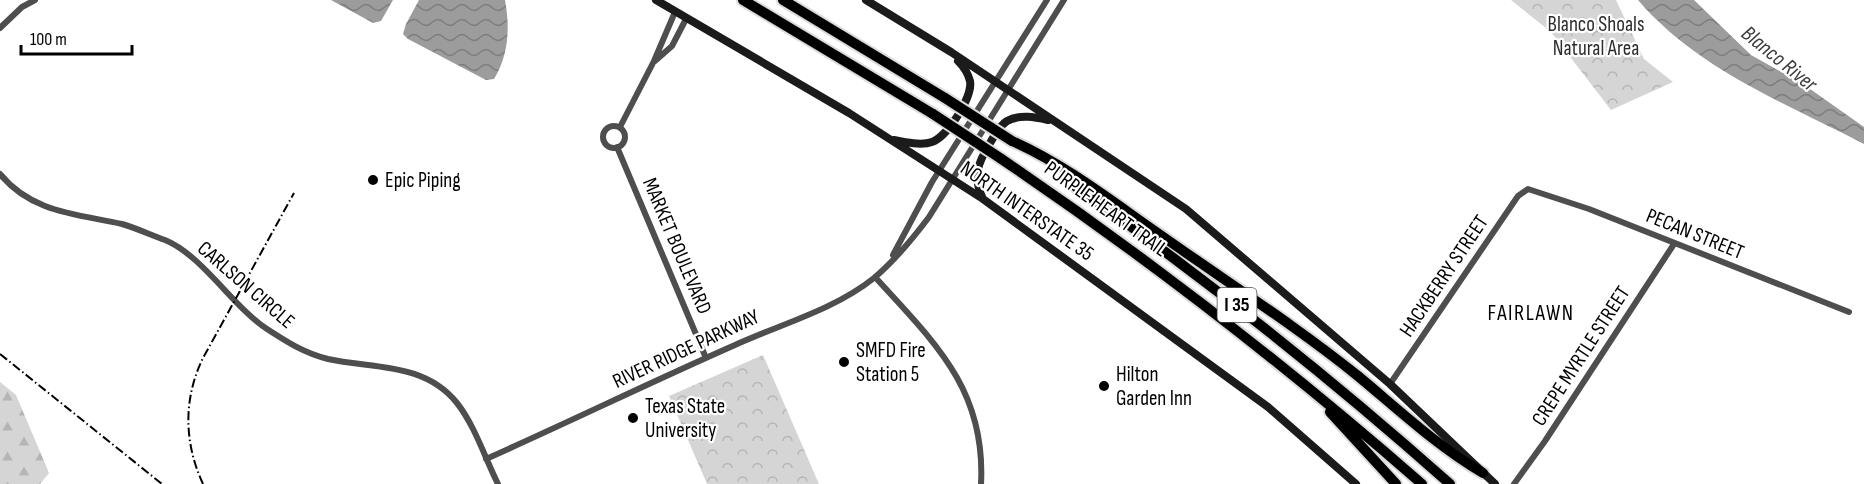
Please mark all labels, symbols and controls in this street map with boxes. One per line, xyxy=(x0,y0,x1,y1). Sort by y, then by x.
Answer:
park label: Blanco Shoals Natural Area xyxy=(1548,12,1644,61)
scale bar xyxy=(21,18,132,56)
water label: Blanco River xyxy=(1736,20,1823,98)
text: 100 m xyxy=(30,29,67,50)
street label: NORTH INTERSTATE 35 xyxy=(955,156,1099,266)
street label: PURPLE HEART TRAIL xyxy=(1040,156,1173,262)
place label: Epic Piping xyxy=(385,168,461,193)
marker: Epic Piping xyxy=(366,173,380,187)
street label: MARKET BOULEVARD xyxy=(637,174,717,318)
street label: PECAN STREET xyxy=(1642,203,1748,265)
street label: HACKBERRY STREET xyxy=(1394,210,1494,342)
street label: CARLSON CIRCLE xyxy=(192,236,300,334)
street label: CREPE MYRTLE STREET xyxy=(1527,281,1636,430)
road number: I 35 xyxy=(1218,288,1256,322)
district label: FAIRLAWN xyxy=(1487,300,1575,327)
street label: RIVER RIDGE PARKWAY xyxy=(609,304,763,394)
place label: SMFD Fire Station 5 xyxy=(856,338,926,387)
marker: SMFD Fire Station 5 xyxy=(837,355,851,369)
place label: Hilton Garden Inn xyxy=(1116,362,1192,411)
marker: Hilton Garden Inn xyxy=(1097,379,1111,393)
place label: Texas State University xyxy=(645,394,725,443)
marker: Texas State University xyxy=(626,411,640,425)

